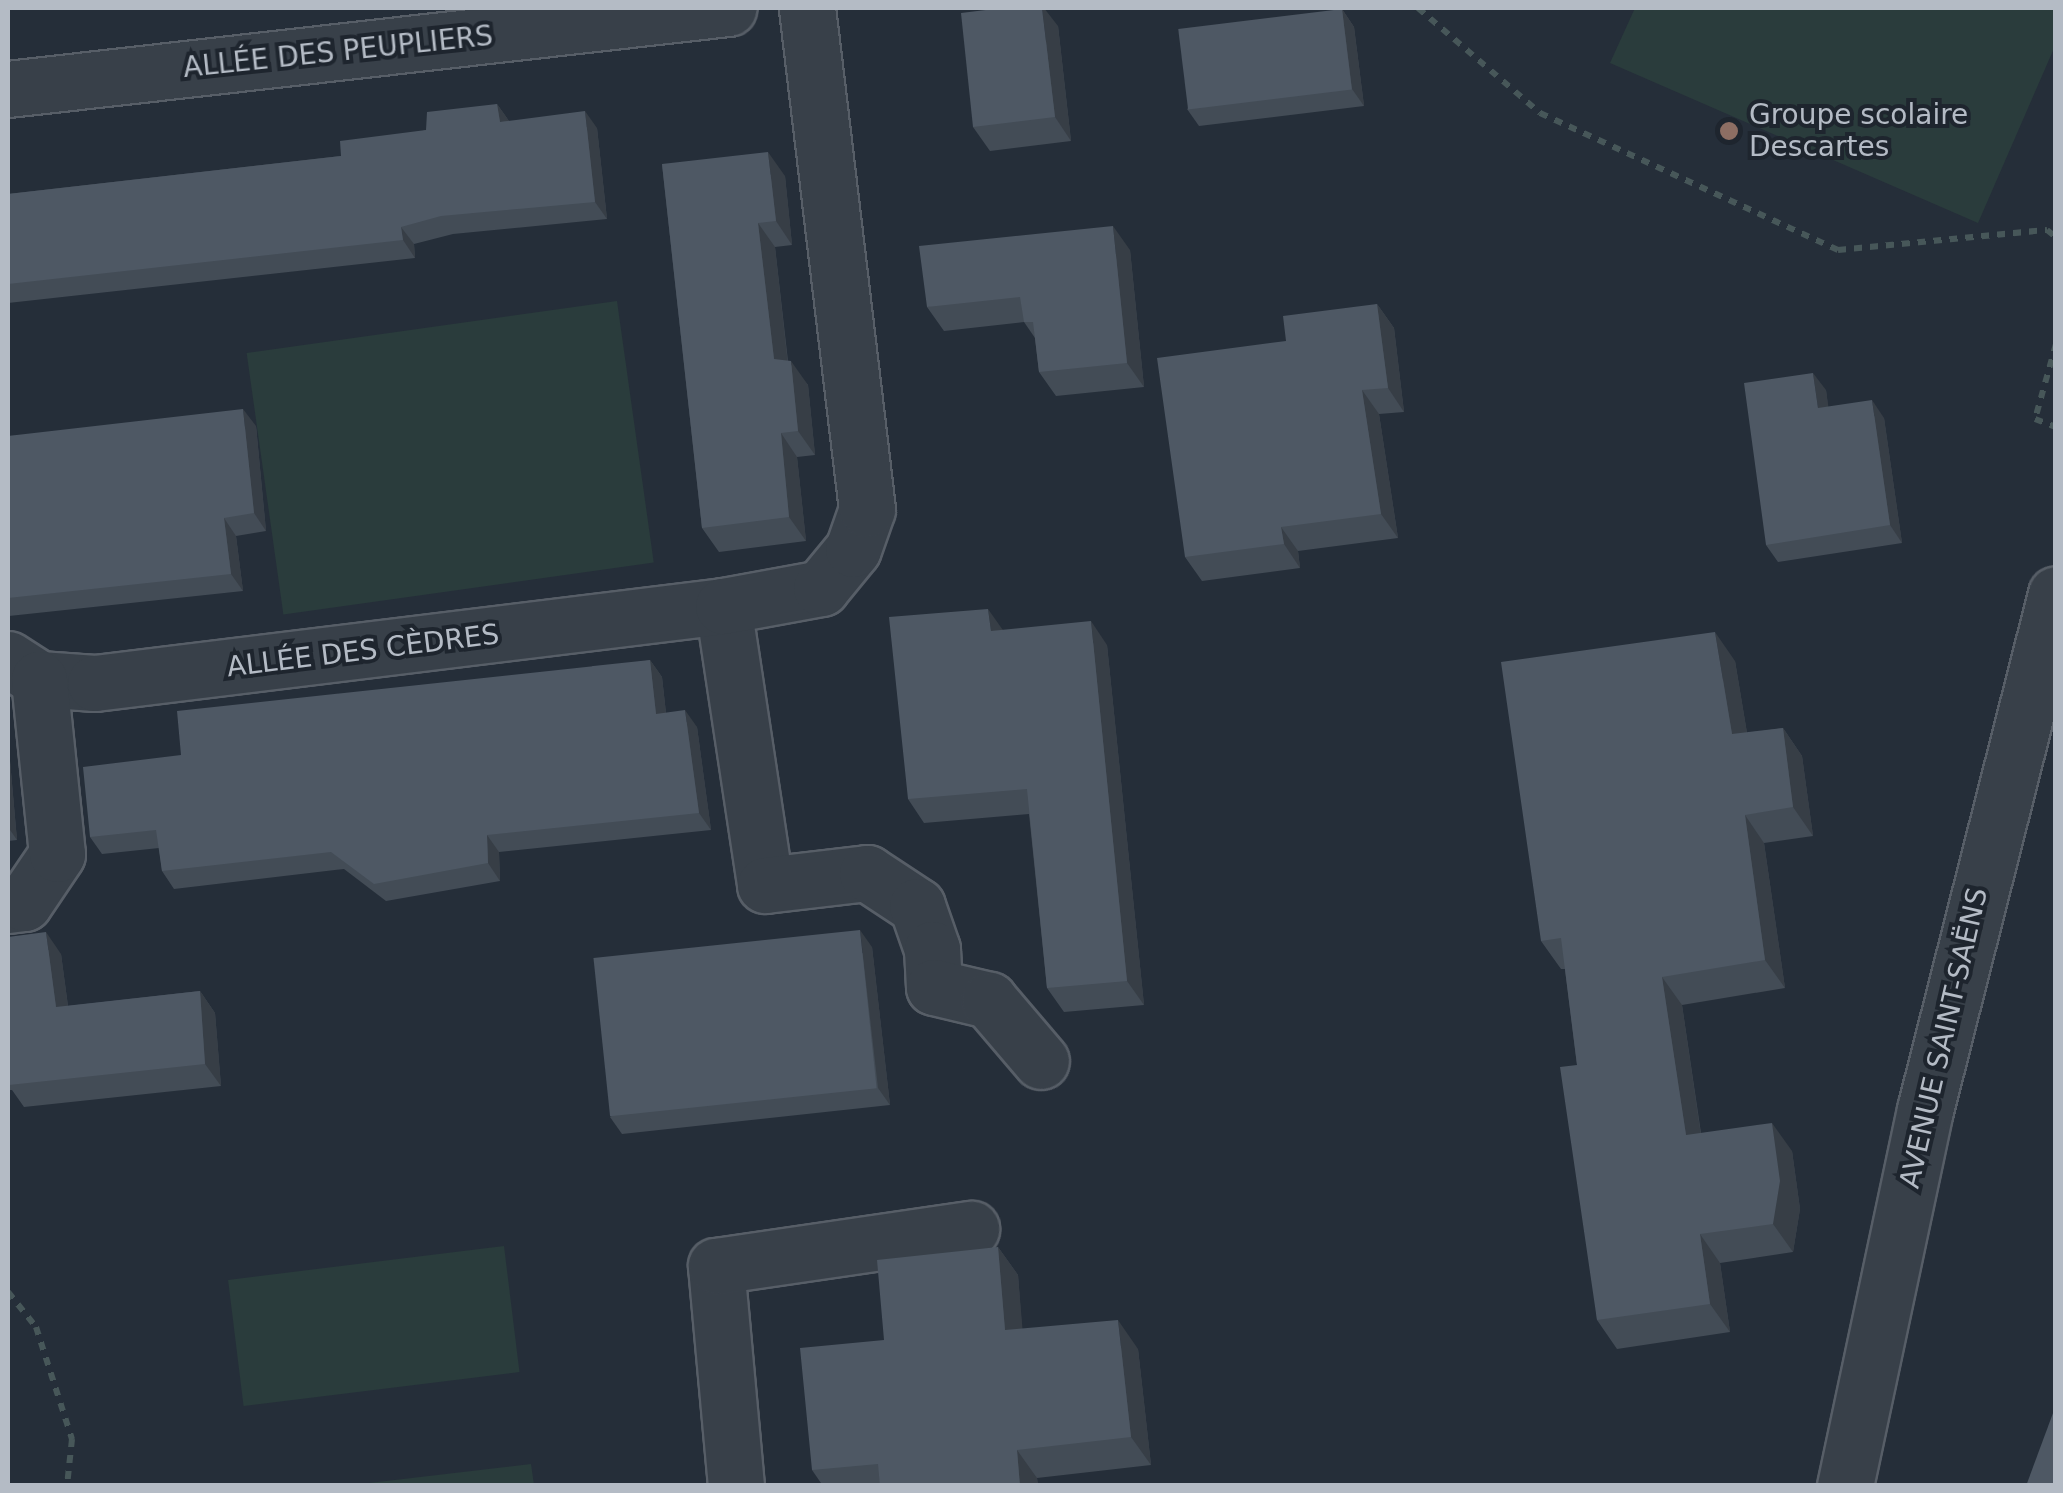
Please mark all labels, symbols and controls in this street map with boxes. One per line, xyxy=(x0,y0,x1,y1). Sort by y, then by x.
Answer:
street label: ALLÉE DES PEUPLIERS xyxy=(181,19,495,85)
place label: Groupe scolaire Descartes xyxy=(1749,98,1968,164)
marker: Groupe scolaire Descartes xyxy=(1718,120,1740,142)
street label: ALLÉE DES CÈDRES xyxy=(225,618,501,684)
street label: AVENUE SAINT-SAËNS xyxy=(1893,884,1995,1192)

